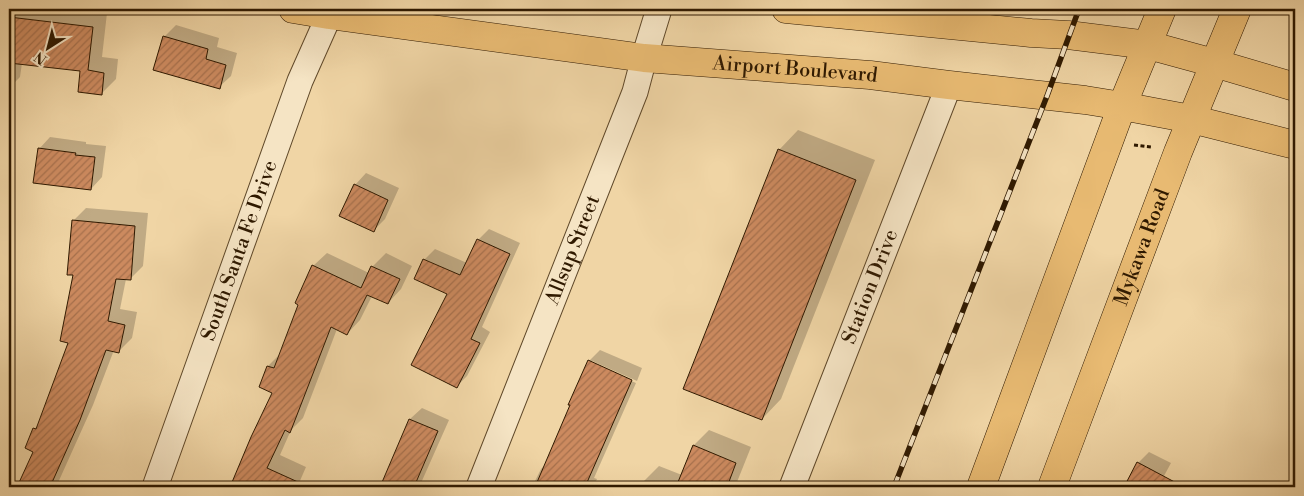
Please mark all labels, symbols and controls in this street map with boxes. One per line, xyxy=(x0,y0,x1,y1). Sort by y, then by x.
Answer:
north arrow xyxy=(22,22,72,72)
text: N xyxy=(31,47,51,68)
street label: Airport Boulevard xyxy=(711,51,880,88)
street label: South Santa Fe Drive xyxy=(196,157,283,344)
street label: Mykawa Road xyxy=(1109,185,1176,309)
street label: Allsup Street xyxy=(539,191,606,309)
street label: Station Drive xyxy=(837,226,904,348)

